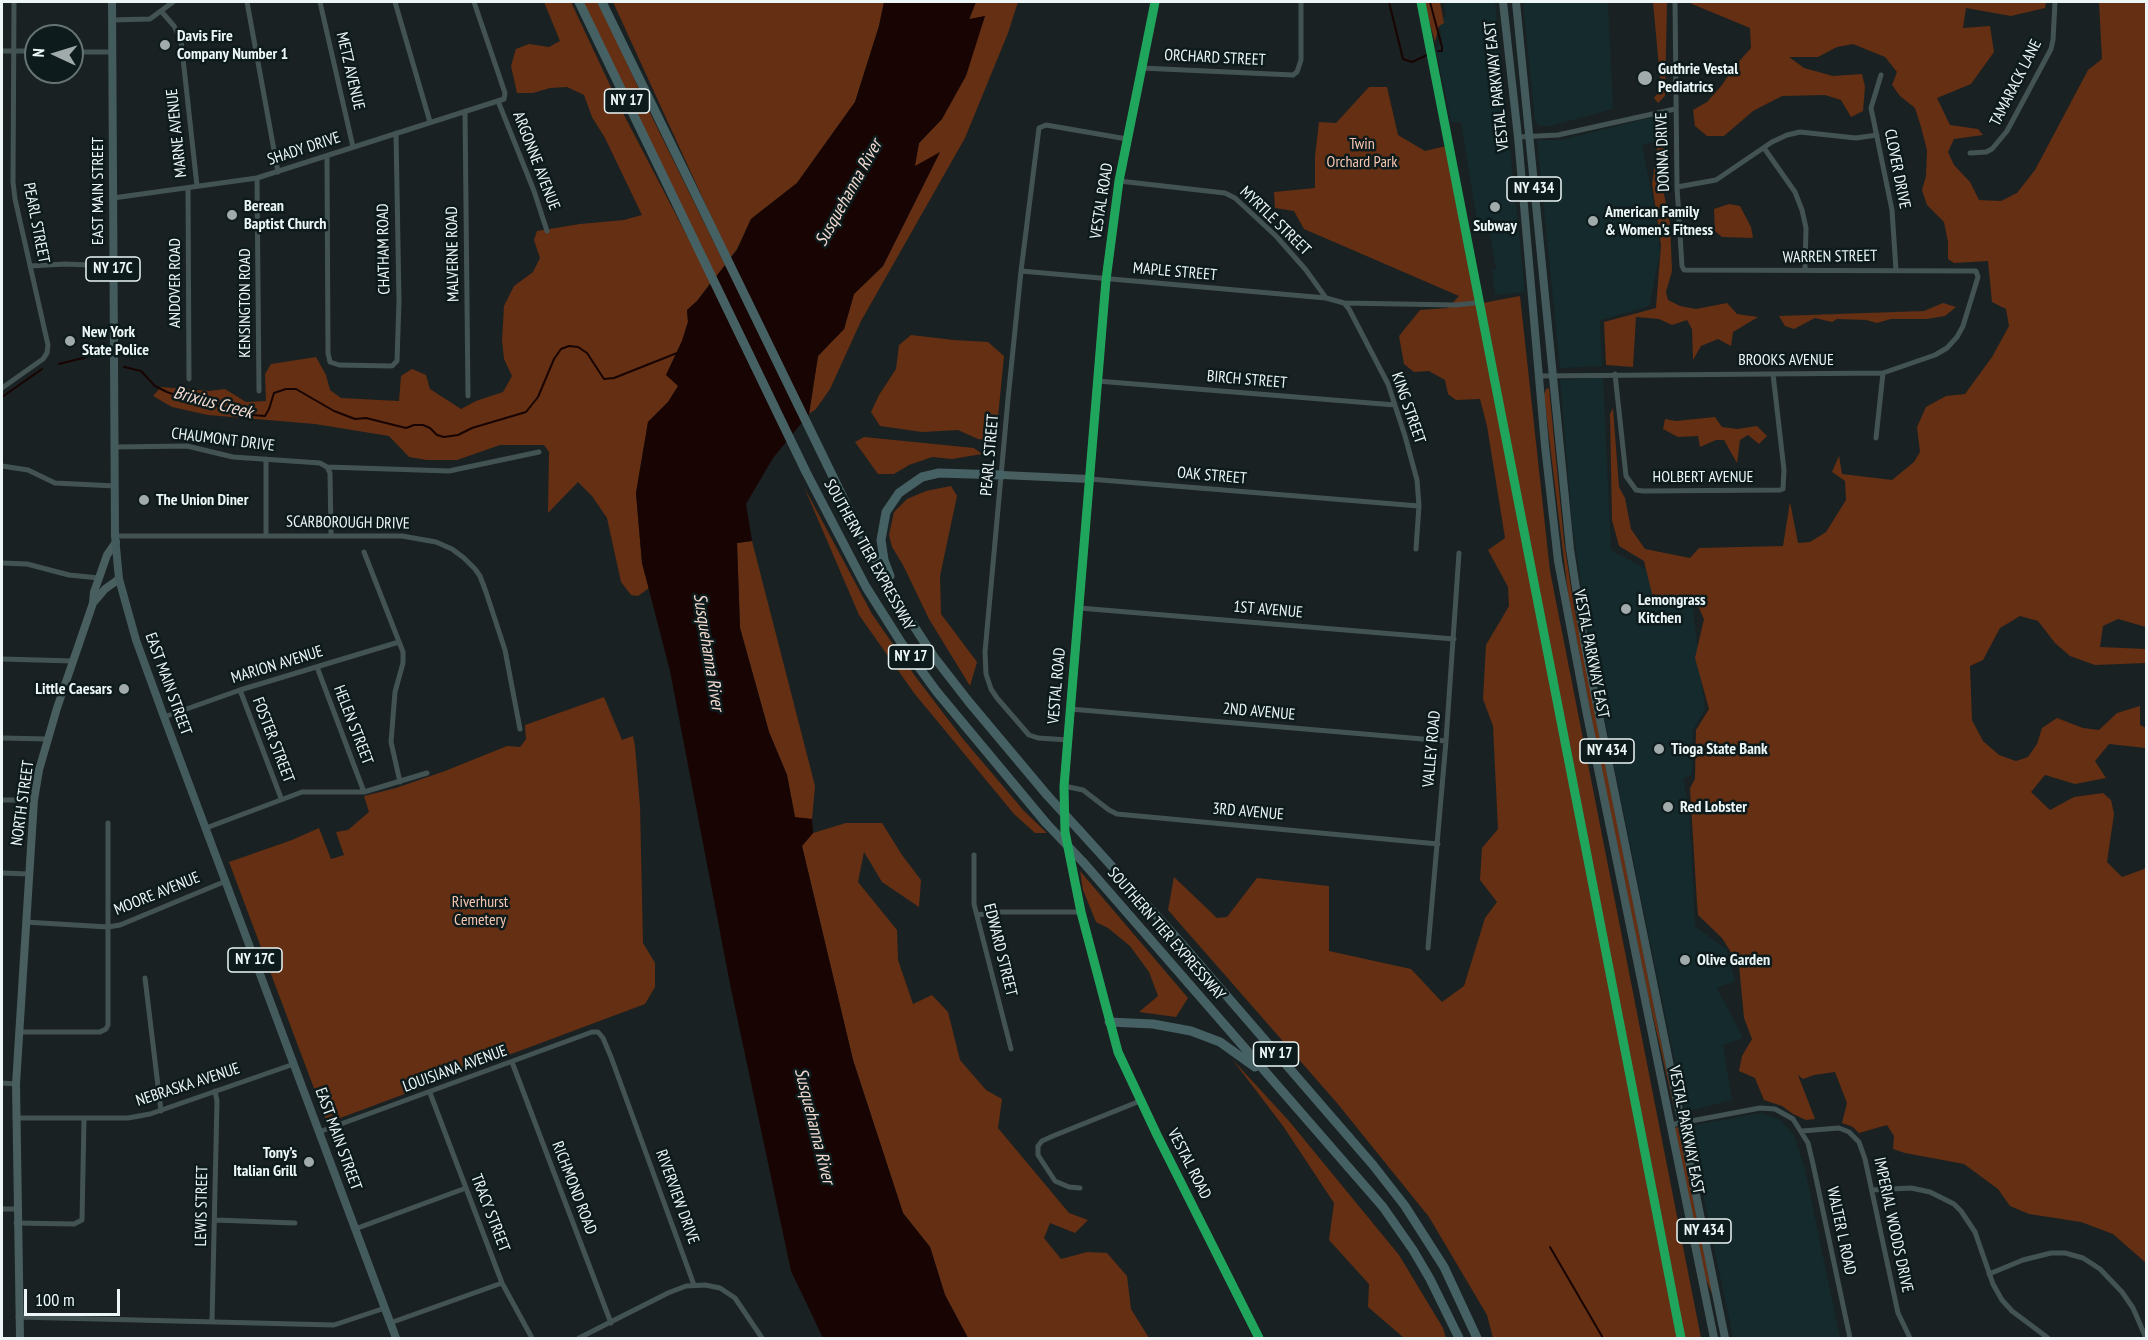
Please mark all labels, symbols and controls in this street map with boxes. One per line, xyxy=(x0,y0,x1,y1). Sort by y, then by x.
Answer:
street label: VESTAL PARKWAY EAST xyxy=(1481,20,1513,152)
north arrow xyxy=(24,24,84,84)
place label: Davis Fire Company Number 1 xyxy=(177,26,288,64)
street label: METZ AVENUE xyxy=(332,30,368,112)
street label: TAMARACK LANE xyxy=(1986,37,2046,129)
marker: Davis Fire Company Number 1 xyxy=(158,38,172,52)
street label: ORCHARD STREET xyxy=(1164,46,1266,70)
text: N xyxy=(28,48,48,58)
place label: Guthrie Vestal Pediatrics xyxy=(1658,59,1738,97)
marker: Guthrie Vestal Pediatrics xyxy=(1636,69,1654,87)
street label: MARNE AVENUE xyxy=(163,88,191,178)
road number: NY 17 xyxy=(604,89,650,113)
street label: ARGONNE AVENUE xyxy=(508,109,564,213)
street label: DONNA DRIVE xyxy=(1652,112,1674,192)
street label: CLOVER DRIVE xyxy=(1880,127,1914,211)
street label: SHADY DRIVE xyxy=(265,128,343,170)
park label: Twin Orchard Park xyxy=(1327,134,1397,172)
water label: Susquehanna River xyxy=(811,136,887,250)
street label: EAST MAIN STREET xyxy=(88,137,108,245)
street label: VESTAL ROAD xyxy=(1087,162,1117,240)
road number: NY 434 xyxy=(1507,177,1561,201)
street label: PEARL STREET xyxy=(19,181,53,265)
street label: MYRTLE STREET xyxy=(1236,182,1314,260)
place label: Berean Baptist Church xyxy=(244,196,326,234)
marker: Subway xyxy=(1488,200,1502,214)
place label: American Family & Women's Fitness xyxy=(1605,202,1713,240)
street label: CHATHAM ROAD xyxy=(374,203,394,295)
street label: MALVERNE ROAD xyxy=(443,206,463,302)
marker: Berean Baptist Church xyxy=(225,208,239,222)
marker: American Family & Women's Fitness xyxy=(1586,214,1600,228)
place label: Subway xyxy=(1473,216,1517,236)
street label: ANDOVER ROAD xyxy=(165,238,185,328)
street label: WARREN STREET xyxy=(1782,247,1878,267)
street label: KENSINGTON ROAD xyxy=(235,248,255,358)
road number: NY 17C xyxy=(86,257,140,281)
street label: MAPLE STREET xyxy=(1132,259,1218,285)
place label: New York State Police xyxy=(82,322,149,360)
marker: New York State Police xyxy=(63,334,77,348)
street label: BROOKS AVENUE xyxy=(1738,350,1834,370)
street label: BIRCH STREET xyxy=(1206,367,1288,393)
street label: KING STREET xyxy=(1387,370,1429,446)
water label: Brixius Creek xyxy=(171,382,255,424)
street label: PEARL STREET xyxy=(977,413,1003,497)
street label: CHAUMONT DRIVE xyxy=(170,424,276,456)
street label: OAK STREET xyxy=(1176,463,1248,489)
street label: HOLBERT AVENUE xyxy=(1653,467,1753,487)
street label: SOUTHERN TIER EXPRESSWAY xyxy=(819,476,919,634)
place label: The Union Diner xyxy=(156,490,248,510)
marker: The Union Diner xyxy=(137,493,151,507)
street label: SCARBOROUGH DRIVE xyxy=(286,512,410,534)
street label: VESTAL PARKWAY EAST xyxy=(1569,588,1613,720)
place label: Lemongrass Kitchen xyxy=(1638,590,1706,628)
water label: Susquehanna River xyxy=(688,592,728,712)
street label: 1ST AVENUE xyxy=(1232,597,1304,623)
marker: Lemongrass Kitchen xyxy=(1619,602,1633,616)
street label: EAST MAIN STREET xyxy=(141,630,195,738)
street label: MARION AVENUE xyxy=(229,642,325,688)
road number: NY 17 xyxy=(888,645,934,669)
street label: VESTAL ROAD xyxy=(1044,647,1070,725)
place label: Little Caesars xyxy=(35,679,112,699)
marker: Little Caesars xyxy=(117,682,131,696)
street label: HELEN STREET xyxy=(329,683,377,767)
street label: FOSTER STREET xyxy=(248,695,298,785)
street label: 2ND AVENUE xyxy=(1222,699,1296,725)
street label: VALLEY ROAD xyxy=(1419,710,1445,788)
road number: NY 434 xyxy=(1580,739,1634,763)
place label: Tioga State Bank xyxy=(1671,739,1768,759)
marker: Tioga State Bank xyxy=(1652,742,1666,756)
street label: NORTH STREET xyxy=(8,759,38,847)
place label: Red Lobster xyxy=(1680,797,1747,817)
street label: 3RD AVENUE xyxy=(1211,799,1285,825)
marker: Red Lobster xyxy=(1661,800,1675,814)
street label: SOUTHERN TIER EXPRESSWAY xyxy=(1103,864,1229,1004)
street label: MOORE AVENUE xyxy=(111,868,203,920)
park label: Riverhurst Cemetery xyxy=(452,892,508,930)
street label: EDWARD STREET xyxy=(979,902,1021,998)
road number: NY 17C xyxy=(228,948,282,972)
place label: Olive Garden xyxy=(1697,950,1770,970)
marker: Olive Garden xyxy=(1678,953,1692,967)
street label: LOUISIANA AVENUE xyxy=(400,1041,510,1097)
road number: NY 17 xyxy=(1254,1042,1298,1066)
street label: NEBRASKA AVENUE xyxy=(134,1059,242,1111)
street label: VESTAL PARKWAY EAST xyxy=(1664,1064,1708,1196)
water label: Susquehanna River xyxy=(789,1066,839,1186)
street label: EAST MAIN STREET xyxy=(311,1085,365,1193)
street label: VESTAL ROAD xyxy=(1163,1125,1215,1203)
street label: RICHMOND ROAD xyxy=(547,1139,601,1237)
place label: Tony’s Italian Grill xyxy=(233,1143,297,1181)
street label: RIVERVIEW DRIVE xyxy=(651,1147,703,1247)
marker: Tony’s Italian Grill xyxy=(302,1155,316,1169)
street label: IMPERIAL WOODS DRIVE xyxy=(1869,1156,1917,1294)
street label: LEWIS STREET xyxy=(192,1165,212,1247)
street label: TRACY STREET xyxy=(466,1171,514,1255)
street label: WALTER L ROAD xyxy=(1822,1185,1860,1277)
road number: NY 434 xyxy=(1677,1219,1731,1243)
scale bar xyxy=(27,1277,123,1315)
text: 100 m xyxy=(35,1288,75,1311)

